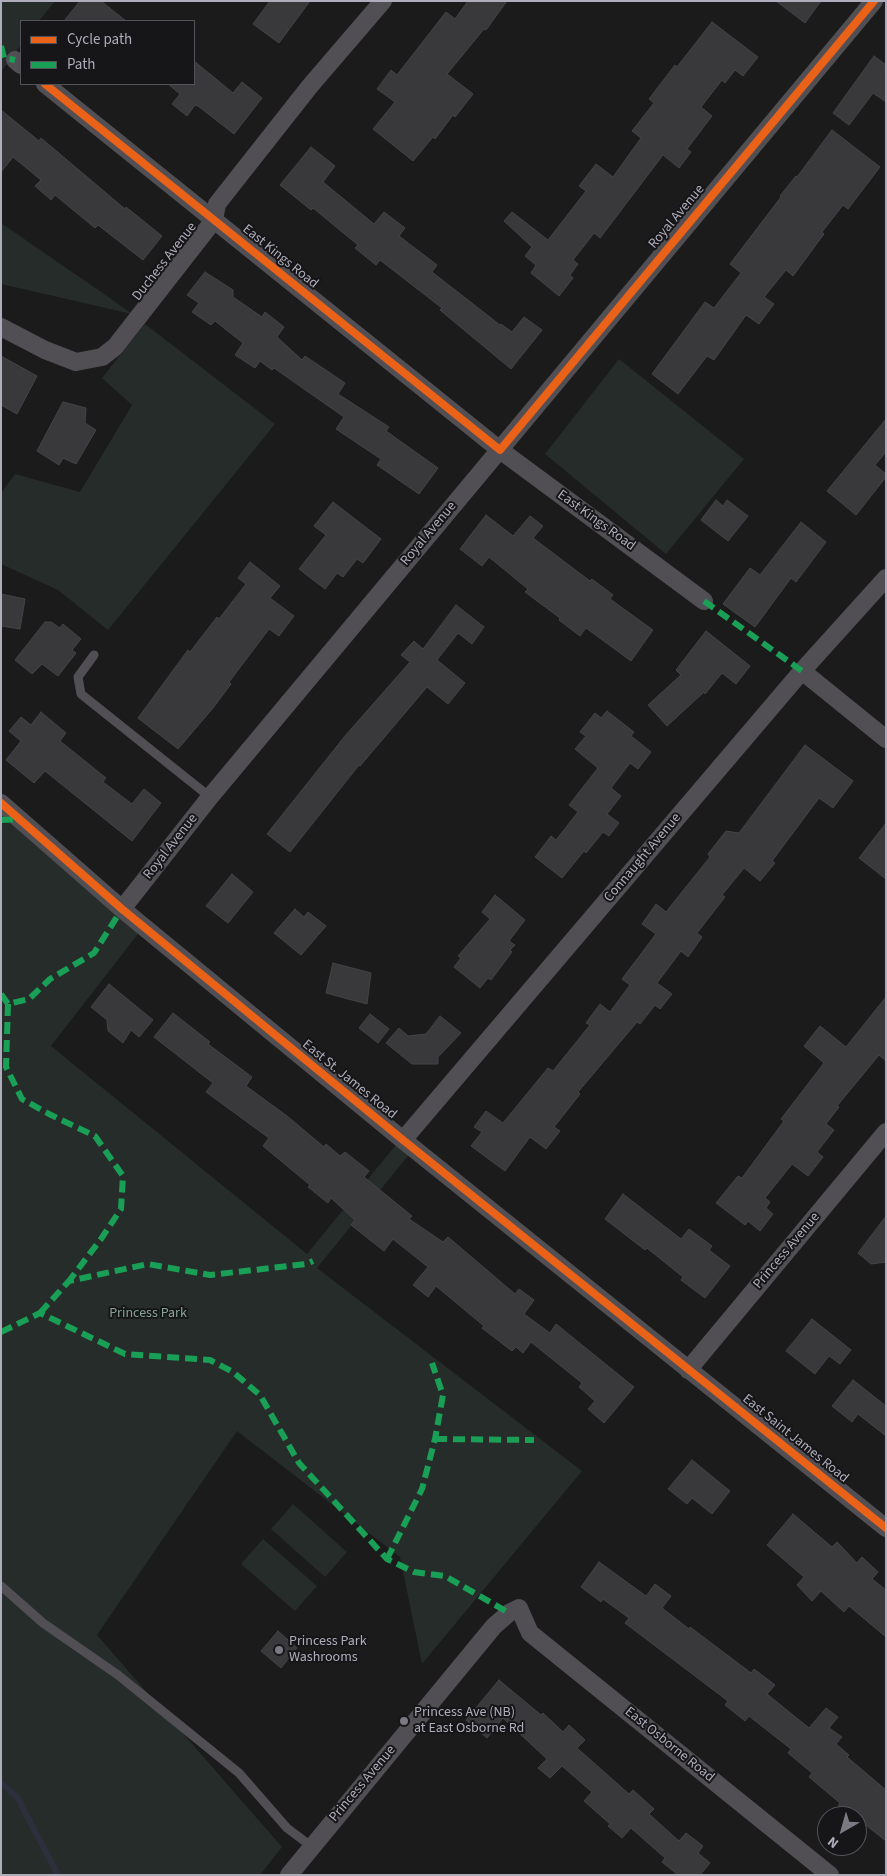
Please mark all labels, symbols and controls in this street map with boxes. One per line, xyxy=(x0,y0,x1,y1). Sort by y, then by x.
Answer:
legend xyxy=(20,20,195,85)
text: Cycle path xyxy=(67,29,132,50)
text: Path xyxy=(67,54,95,75)
street label: Royal Avenue xyxy=(645,182,709,252)
street label: Duchess Avenue xyxy=(129,219,201,305)
street label: East Kings Road xyxy=(239,221,321,293)
street label: East Kings Road xyxy=(554,487,638,555)
street label: Royal Avenue xyxy=(397,499,461,569)
street label: Connaught Avenue xyxy=(601,810,685,906)
street label: Royal Avenue xyxy=(140,811,202,883)
street label: East St. James Road xyxy=(298,1037,400,1123)
street label: Princess Avenue xyxy=(750,1209,824,1293)
park label: Princess Park xyxy=(109,1306,187,1322)
street label: East Saint James Road xyxy=(739,1391,851,1487)
place label: Princess Park Washrooms xyxy=(289,1634,367,1666)
marker: Princess Park Washrooms xyxy=(273,1644,285,1656)
street label: East Osborne Road xyxy=(621,1704,717,1786)
place label: Princess Ave (NB) at East Osborne Rd xyxy=(414,1705,524,1738)
marker: Princess Ave (NB) at East Osborne Rd xyxy=(398,1715,410,1727)
street label: Princess Avenue xyxy=(326,1742,400,1826)
north arrow xyxy=(817,1806,867,1856)
text: N xyxy=(824,1831,843,1853)

